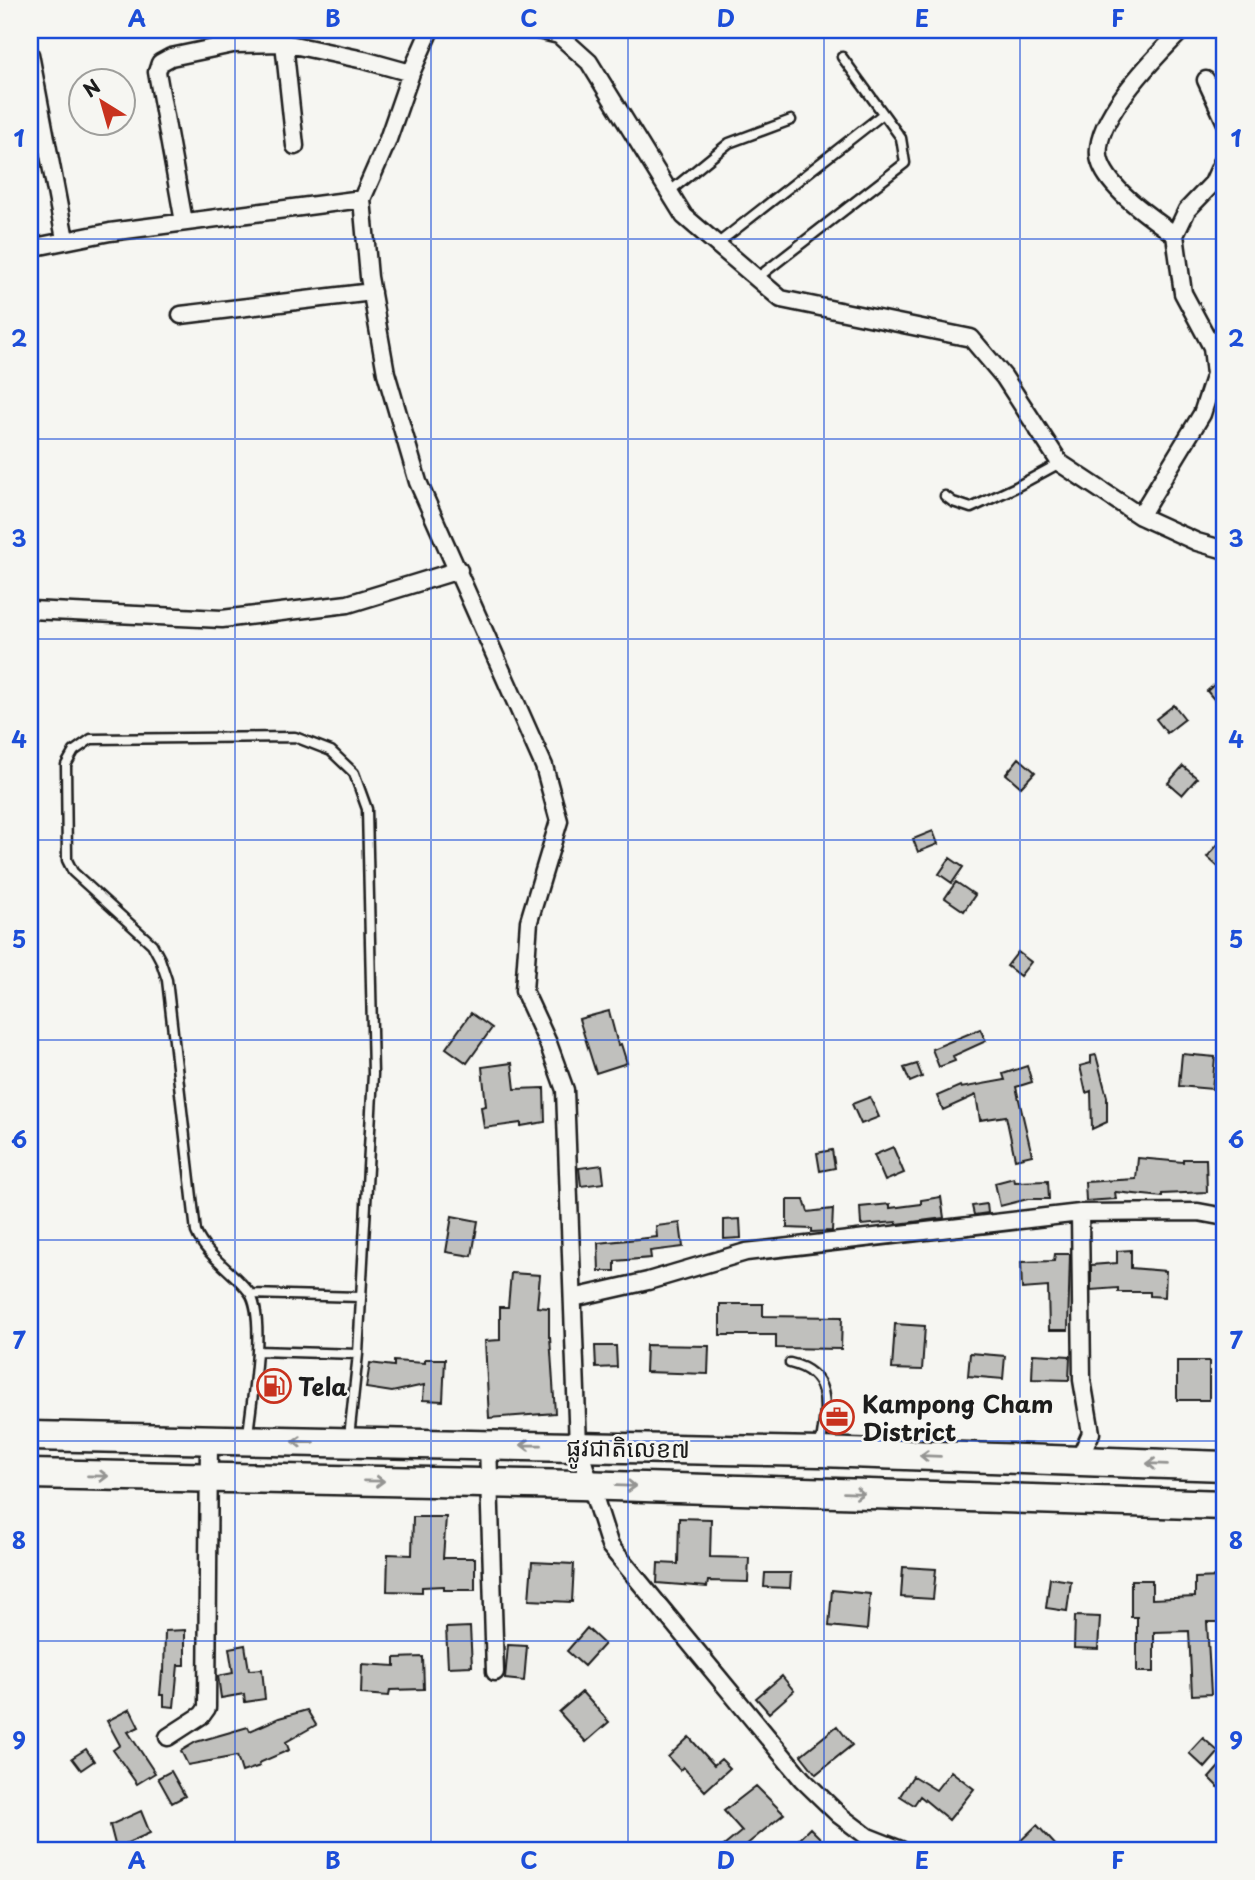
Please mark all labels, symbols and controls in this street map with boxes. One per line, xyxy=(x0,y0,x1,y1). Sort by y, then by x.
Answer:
text: A xyxy=(128,0,146,35)
text: B xyxy=(325,0,341,35)
text: C xyxy=(520,0,538,35)
text: D xyxy=(717,0,735,35)
text: E xyxy=(915,0,929,35)
text: F xyxy=(1111,0,1125,35)
north arrow xyxy=(66,66,136,136)
text: N xyxy=(77,72,106,103)
text: 1 xyxy=(14,120,25,155)
text: 1 xyxy=(1231,120,1242,155)
text: 2 xyxy=(11,320,27,355)
text: 2 xyxy=(1228,320,1244,355)
text: 3 xyxy=(11,520,27,555)
text: 3 xyxy=(1228,520,1244,555)
text: 4 xyxy=(11,721,27,756)
text: 4 xyxy=(1228,721,1244,756)
text: 5 xyxy=(12,921,26,956)
text: 5 xyxy=(1229,921,1243,956)
text: 6 xyxy=(11,1121,27,1156)
text: 6 xyxy=(1228,1121,1244,1156)
text: 7 xyxy=(12,1322,26,1357)
text: 7 xyxy=(1229,1322,1243,1357)
fuel station icon: Tela xyxy=(255,1367,293,1405)
place label: Tela xyxy=(298,1368,348,1404)
place label: Kampong Cham District xyxy=(862,1385,1053,1449)
office icon: Kampong Cham District xyxy=(818,1398,856,1436)
street label: ផ្លូវជាតិលេខ៧ xyxy=(566,1428,690,1472)
one-way arrow xyxy=(292,1435,315,1448)
one-way arrow xyxy=(520,1438,543,1452)
one-way arrow xyxy=(918,1449,941,1462)
one-way arrow xyxy=(1146,1457,1169,1471)
one-way arrow xyxy=(86,1469,109,1483)
one-way arrow xyxy=(363,1474,386,1488)
one-way arrow xyxy=(615,1480,638,1493)
one-way arrow xyxy=(842,1487,865,1500)
text: 8 xyxy=(12,1522,26,1557)
text: 8 xyxy=(1229,1522,1243,1557)
text: 9 xyxy=(12,1722,26,1757)
text: 9 xyxy=(1229,1722,1243,1757)
text: A xyxy=(128,1842,146,1877)
text: B xyxy=(325,1842,341,1877)
text: C xyxy=(520,1842,538,1877)
text: D xyxy=(717,1842,735,1877)
text: E xyxy=(915,1842,929,1877)
text: F xyxy=(1111,1842,1125,1877)

